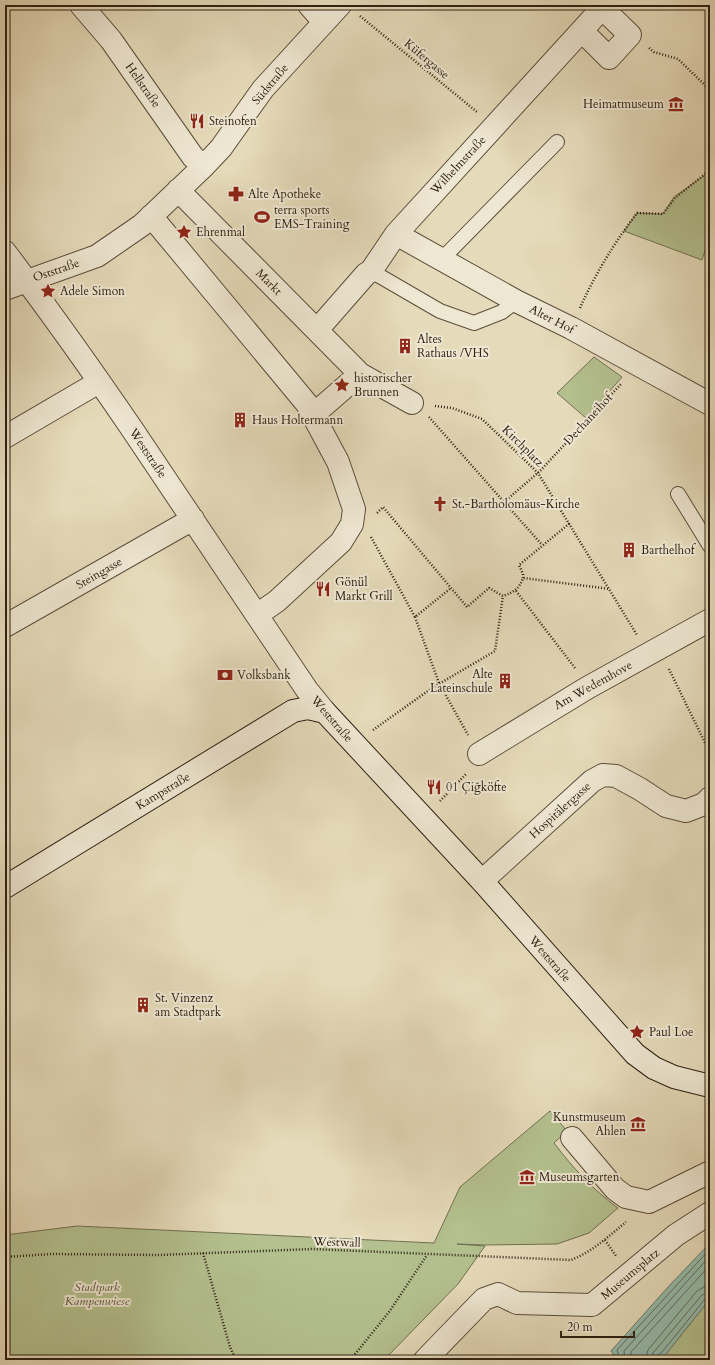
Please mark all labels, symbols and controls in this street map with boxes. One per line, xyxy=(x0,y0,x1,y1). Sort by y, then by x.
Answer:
street label: Küfergasse xyxy=(401,35,453,83)
street label: Hellstraße xyxy=(122,59,164,111)
street label: Südstraße xyxy=(248,60,292,108)
museum icon: Heimatmuseum xyxy=(667,95,685,113)
place label: Heimatmuseum xyxy=(583,96,665,112)
restaurant icon: Steinofen xyxy=(188,112,206,130)
place label: Steinofen xyxy=(209,113,257,129)
street label: Wilhelmstraße xyxy=(426,132,489,199)
pharmacy icon: Alte Apotheke xyxy=(227,185,245,203)
place label: Alte Apotheke xyxy=(248,186,321,202)
place label: terra sports EMS-Training xyxy=(274,202,350,232)
sports icon: terra sports EMS-Training xyxy=(253,208,271,226)
place icon: Ehrenmal xyxy=(175,223,193,241)
place label: Ehrenmal xyxy=(196,224,245,240)
street label: Oststraße xyxy=(31,255,81,285)
street label: Markt xyxy=(252,265,286,299)
place icon: Adele Simon xyxy=(39,282,57,300)
place label: Adele Simon xyxy=(60,283,125,299)
street label: Alter Hof xyxy=(527,301,579,338)
place label: Altes Rathaus /VHS xyxy=(417,331,489,361)
building icon: Altes Rathaus /VHS xyxy=(396,337,414,355)
place label: historischer Brunnen xyxy=(354,370,413,400)
place icon: historischer Brunnen xyxy=(333,376,351,394)
street label: Dechaneihof xyxy=(560,388,618,448)
building icon: Haus Holtermann xyxy=(231,411,249,429)
place label: Haus Holtermann xyxy=(252,412,343,428)
street label: Kirchplatz xyxy=(499,422,548,471)
street label: Weststraße xyxy=(125,424,170,481)
church icon: St.-Bartholomäus-Kirche xyxy=(431,495,449,513)
place label: St.-Bartholomäus-Kirche xyxy=(452,496,580,512)
building icon: Barthelhof xyxy=(620,541,638,559)
place label: Barthelhof xyxy=(641,542,697,558)
street label: Steingasse xyxy=(73,553,125,593)
place label: Gönül Markt Grill xyxy=(335,574,393,604)
restaurant icon: Gönül Markt Grill xyxy=(314,580,332,598)
street label: Am Wedemhove xyxy=(551,657,635,713)
bank icon: Volksbank xyxy=(216,666,234,684)
place label: Alte Lateinschule xyxy=(430,666,493,696)
place label: Volksbank xyxy=(237,667,291,683)
building icon: Alte Lateinschule xyxy=(496,672,514,690)
street label: Weststraße xyxy=(307,692,357,746)
street label: Kampstraße xyxy=(133,769,193,813)
restaurant icon: 01 Çiğköfte xyxy=(425,778,443,796)
street label: Hospitälergasse xyxy=(526,778,594,842)
place label: 01 Çiğköfte xyxy=(446,779,507,795)
street label: Weststraße xyxy=(525,932,575,986)
place label: St. Vinzenz am Stadtpark xyxy=(155,990,222,1020)
building icon: St. Vinzenz am Stadtpark xyxy=(134,996,152,1014)
place icon: Paul Loe xyxy=(628,1023,646,1041)
place label: Paul Loe xyxy=(649,1024,693,1040)
place label: Kunstmuseum Ahlen xyxy=(553,1109,627,1139)
museum icon: Kunstmuseum Ahlen xyxy=(629,1115,647,1133)
museum icon: Museumsgarten xyxy=(518,1168,536,1186)
place label: Museumsgarten xyxy=(539,1169,620,1185)
street label: Westwall xyxy=(312,1233,361,1251)
street label: Museumsplatz xyxy=(597,1244,663,1303)
park label: Stadtpark Kampenwiese xyxy=(65,1279,130,1309)
scale bar xyxy=(561,1313,634,1339)
text: 20 m xyxy=(567,1319,594,1335)

